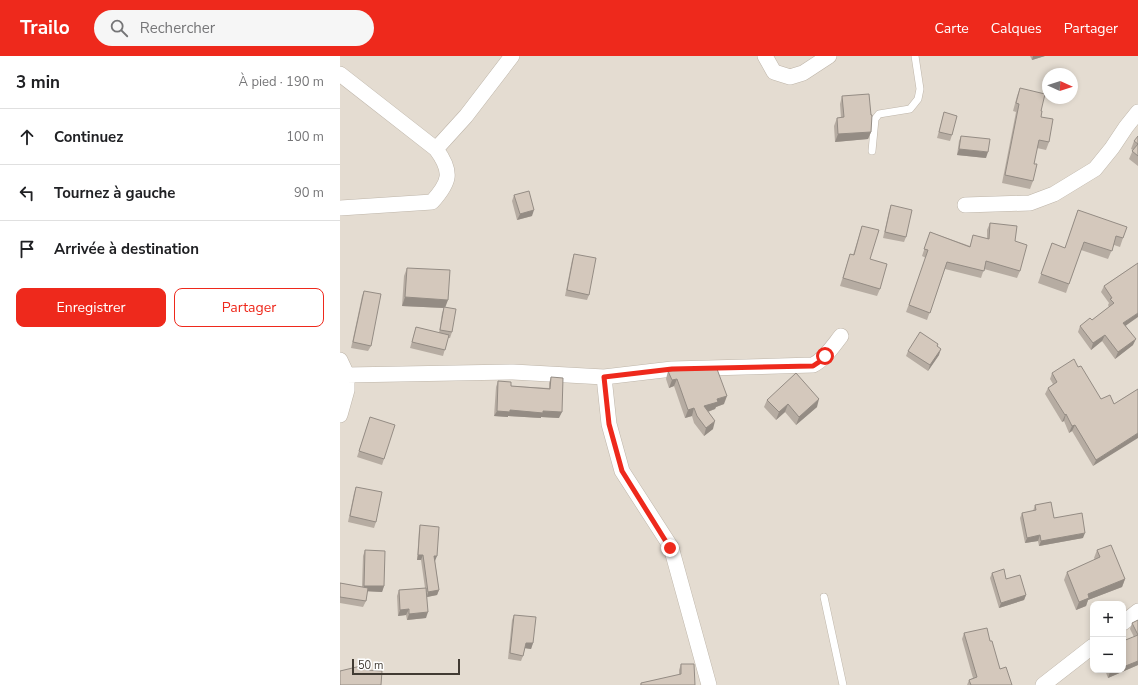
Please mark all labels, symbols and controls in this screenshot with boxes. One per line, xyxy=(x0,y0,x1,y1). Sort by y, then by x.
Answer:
search box xyxy=(94,10,374,46)
text: Trailo xyxy=(20,15,70,41)
icon: search xyxy=(108,17,130,39)
text: Rechercher xyxy=(140,18,215,38)
text: Carte xyxy=(935,19,969,38)
text: Calques xyxy=(991,19,1042,38)
text: Partager xyxy=(1064,19,1118,38)
north arrow xyxy=(1042,68,1078,104)
text: 3 min xyxy=(16,71,60,94)
text: À pied · 190 m xyxy=(239,73,324,91)
icon: ahead xyxy=(16,126,38,148)
text: Continuez xyxy=(54,127,123,147)
text: 100 m xyxy=(286,128,324,146)
icon: left xyxy=(16,182,38,204)
text: Tournez à gauche xyxy=(54,183,176,203)
text: 90 m xyxy=(294,184,324,202)
icon: arrive xyxy=(16,238,38,260)
text: Arrivée à destination xyxy=(54,239,199,259)
button: Enregistrer xyxy=(16,288,166,327)
button: Partager xyxy=(174,288,324,327)
route start xyxy=(816,347,834,365)
route end xyxy=(661,539,679,557)
map controls xyxy=(1090,601,1126,673)
button: + xyxy=(1090,601,1126,637)
button: − xyxy=(1090,637,1126,673)
scale bar xyxy=(352,657,460,676)
text: 50 m xyxy=(358,658,383,673)

